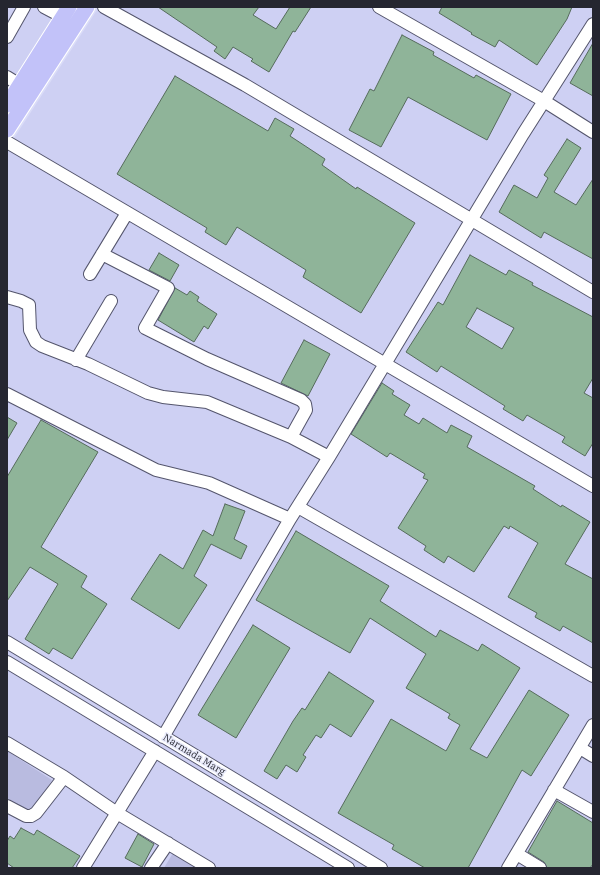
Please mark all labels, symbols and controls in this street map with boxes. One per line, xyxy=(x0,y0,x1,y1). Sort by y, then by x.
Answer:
street label: Narmada Marg xyxy=(161,732,227,778)

